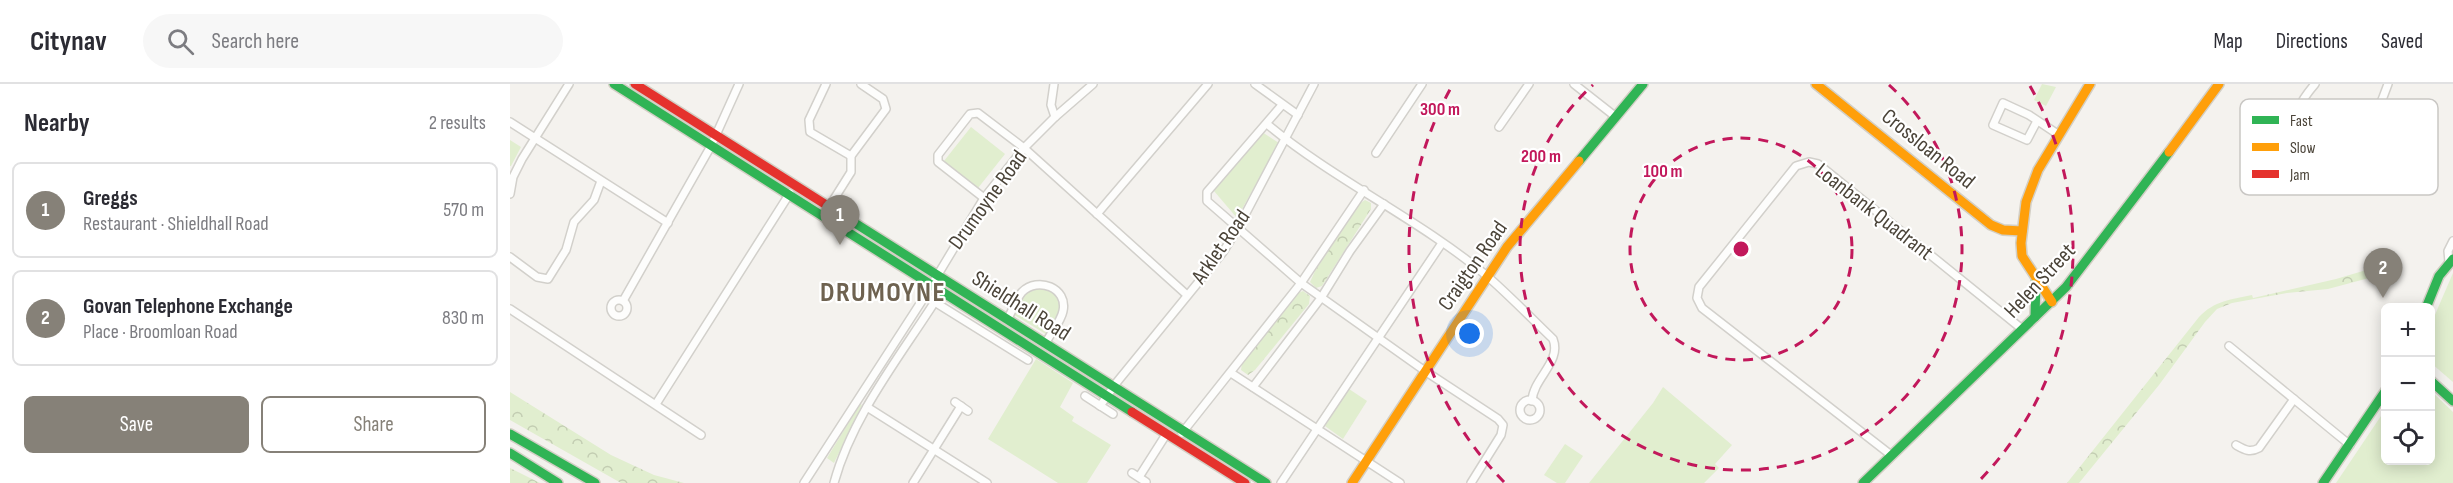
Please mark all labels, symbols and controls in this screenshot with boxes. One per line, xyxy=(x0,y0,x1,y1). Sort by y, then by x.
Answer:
search box xyxy=(143,14,563,68)
text: Citynav xyxy=(30,25,107,58)
icon: search xyxy=(164,25,197,58)
text: Search here xyxy=(212,28,299,55)
text: Map xyxy=(2213,29,2243,54)
text: Directions xyxy=(2276,29,2348,54)
text: Saved xyxy=(2381,29,2423,54)
text: 300 m xyxy=(1420,99,1460,120)
legend xyxy=(2240,99,2438,195)
street label: Crossloan Road xyxy=(1876,103,1980,195)
text: Nearby xyxy=(24,108,90,139)
text: 2 results xyxy=(429,111,486,135)
text: Fast xyxy=(2290,112,2313,131)
text: Slow xyxy=(2290,139,2315,158)
street label: Drumoyne Road xyxy=(943,145,1033,255)
text: 200 m xyxy=(1521,146,1561,167)
street label: Loanbank Quadrant xyxy=(1810,158,1939,267)
text: 100 m xyxy=(1644,161,1683,182)
text: Jam xyxy=(2289,166,2310,185)
text: Greggs xyxy=(83,185,138,212)
pin: 1 xyxy=(820,196,860,245)
text: 1 xyxy=(42,198,49,222)
text: 570 m xyxy=(443,198,484,222)
street label: Arklet Road xyxy=(1185,205,1256,290)
text: Restaurant · Shieldhall Road xyxy=(83,212,269,236)
street label: Craigton Road xyxy=(1432,216,1514,316)
street label: Helen Street xyxy=(1999,238,2082,324)
centre of rings xyxy=(1731,239,1751,259)
pin: 2 xyxy=(2364,248,2402,298)
street label: Shieldhall Road xyxy=(967,265,1075,347)
district label: DRUMOYNE xyxy=(820,276,946,309)
text: Govan Telephone Exchange xyxy=(83,293,293,320)
map controls xyxy=(2381,303,2435,465)
button: + xyxy=(2381,303,2435,357)
text: 2 xyxy=(41,306,50,330)
text: 830 m xyxy=(442,306,484,330)
your location xyxy=(1455,319,1484,348)
text: Place · Broomloan Road xyxy=(83,320,238,344)
button: − xyxy=(2381,357,2435,411)
button: Save xyxy=(24,396,249,453)
button: Share xyxy=(261,396,486,453)
button: locate xyxy=(2381,411,2435,465)

